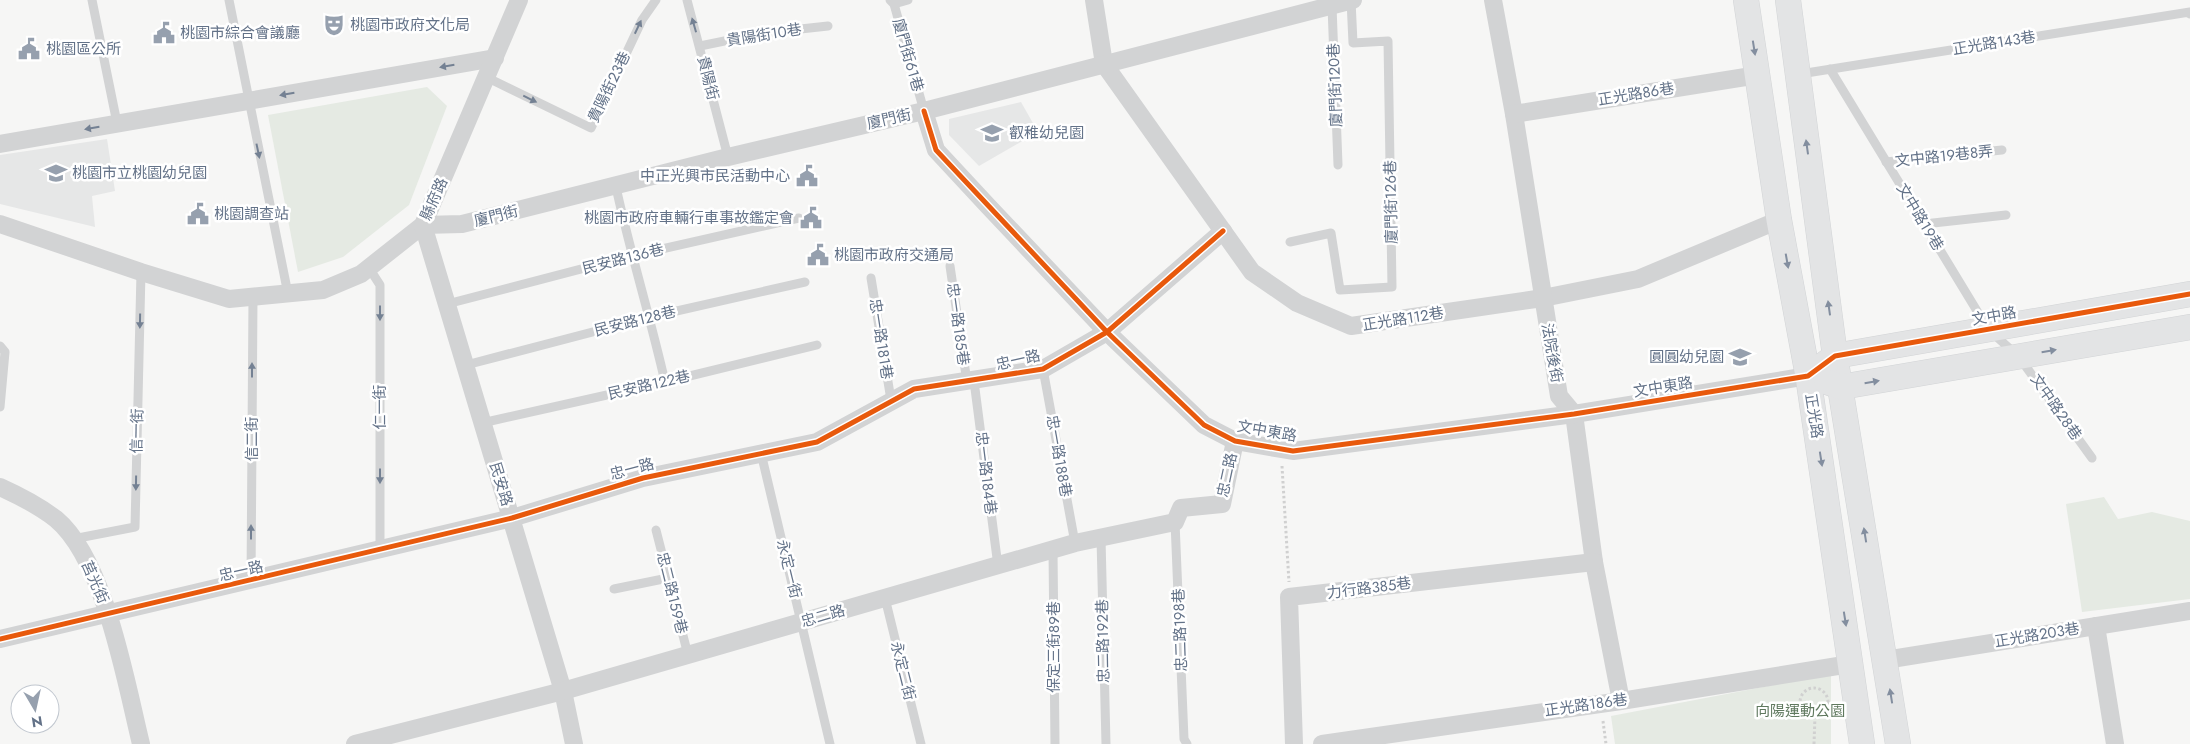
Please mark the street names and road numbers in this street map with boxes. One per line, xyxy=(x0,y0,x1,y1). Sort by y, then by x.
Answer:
street label: 廈門街61巷 xyxy=(887,16,929,94)
street label: 貴陽街10巷 xyxy=(725,18,803,52)
street label: 正光路143巷 xyxy=(1951,26,2037,60)
street label: 廈門街120巷 xyxy=(1323,42,1347,128)
street label: 貴陽街23巷 xyxy=(582,48,636,126)
street label: 貴陽街 xyxy=(692,53,724,103)
street label: 正光路86巷 xyxy=(1596,77,1676,111)
street label: 廈門街 xyxy=(865,103,913,135)
street label: 文中路19巷8弄 xyxy=(1894,140,1994,172)
street label: 廈門街126巷 xyxy=(1379,160,1403,244)
street label: 縣府路 xyxy=(415,174,453,224)
street label: 文中路19巷 xyxy=(1891,179,1949,255)
street label: 廈門街 xyxy=(471,200,521,232)
street label: 民安路136巷 xyxy=(580,238,666,280)
street label: 忠一路185巷 xyxy=(941,281,975,367)
street label: 忠一路181巷 xyxy=(864,297,898,381)
street label: 民安路128巷 xyxy=(592,300,678,342)
street label: 文中路 xyxy=(1970,301,2018,331)
street label: 正光路112巷 xyxy=(1361,302,1445,336)
street label: 法院後街 xyxy=(1536,322,1568,384)
street label: 忠一路 xyxy=(994,344,1042,376)
street label: 民安路122巷 xyxy=(606,365,692,405)
street label: 文中路28巷 xyxy=(2025,369,2087,445)
street label: 文中東路 xyxy=(1632,371,1694,403)
street label: 仁一街 xyxy=(369,384,391,430)
street label: 正光路 xyxy=(1800,392,1828,440)
street label: 信一街 xyxy=(126,408,148,454)
street label: 忠一路188巷 xyxy=(1041,413,1077,499)
street label: 文中東路 xyxy=(1236,415,1298,447)
street label: 信二街 xyxy=(241,416,263,462)
street label: 忠一路184巷 xyxy=(970,430,1002,516)
street label: 忠二路 xyxy=(1212,451,1242,499)
street label: 忠一路 xyxy=(607,453,657,485)
street label: 民安路 xyxy=(484,459,518,509)
street label: 永定一街 xyxy=(771,537,807,601)
street label: 忠二路159巷 xyxy=(651,550,693,636)
street label: 忠一路 xyxy=(217,555,265,587)
street label: 莒光街 xyxy=(76,557,114,607)
street label: 力行路385巷 xyxy=(1326,572,1412,604)
street label: 忠二路198巷 xyxy=(1168,588,1192,672)
street label: 忠二路 xyxy=(798,599,848,633)
street label: 忠二路192巷 xyxy=(1091,599,1115,683)
street label: 保定三街89巷 xyxy=(1043,601,1065,693)
street label: 正光路203巷 xyxy=(1993,617,2081,653)
street label: 永定二街 xyxy=(885,639,921,703)
street label: 正光路186巷 xyxy=(1543,688,1629,722)

